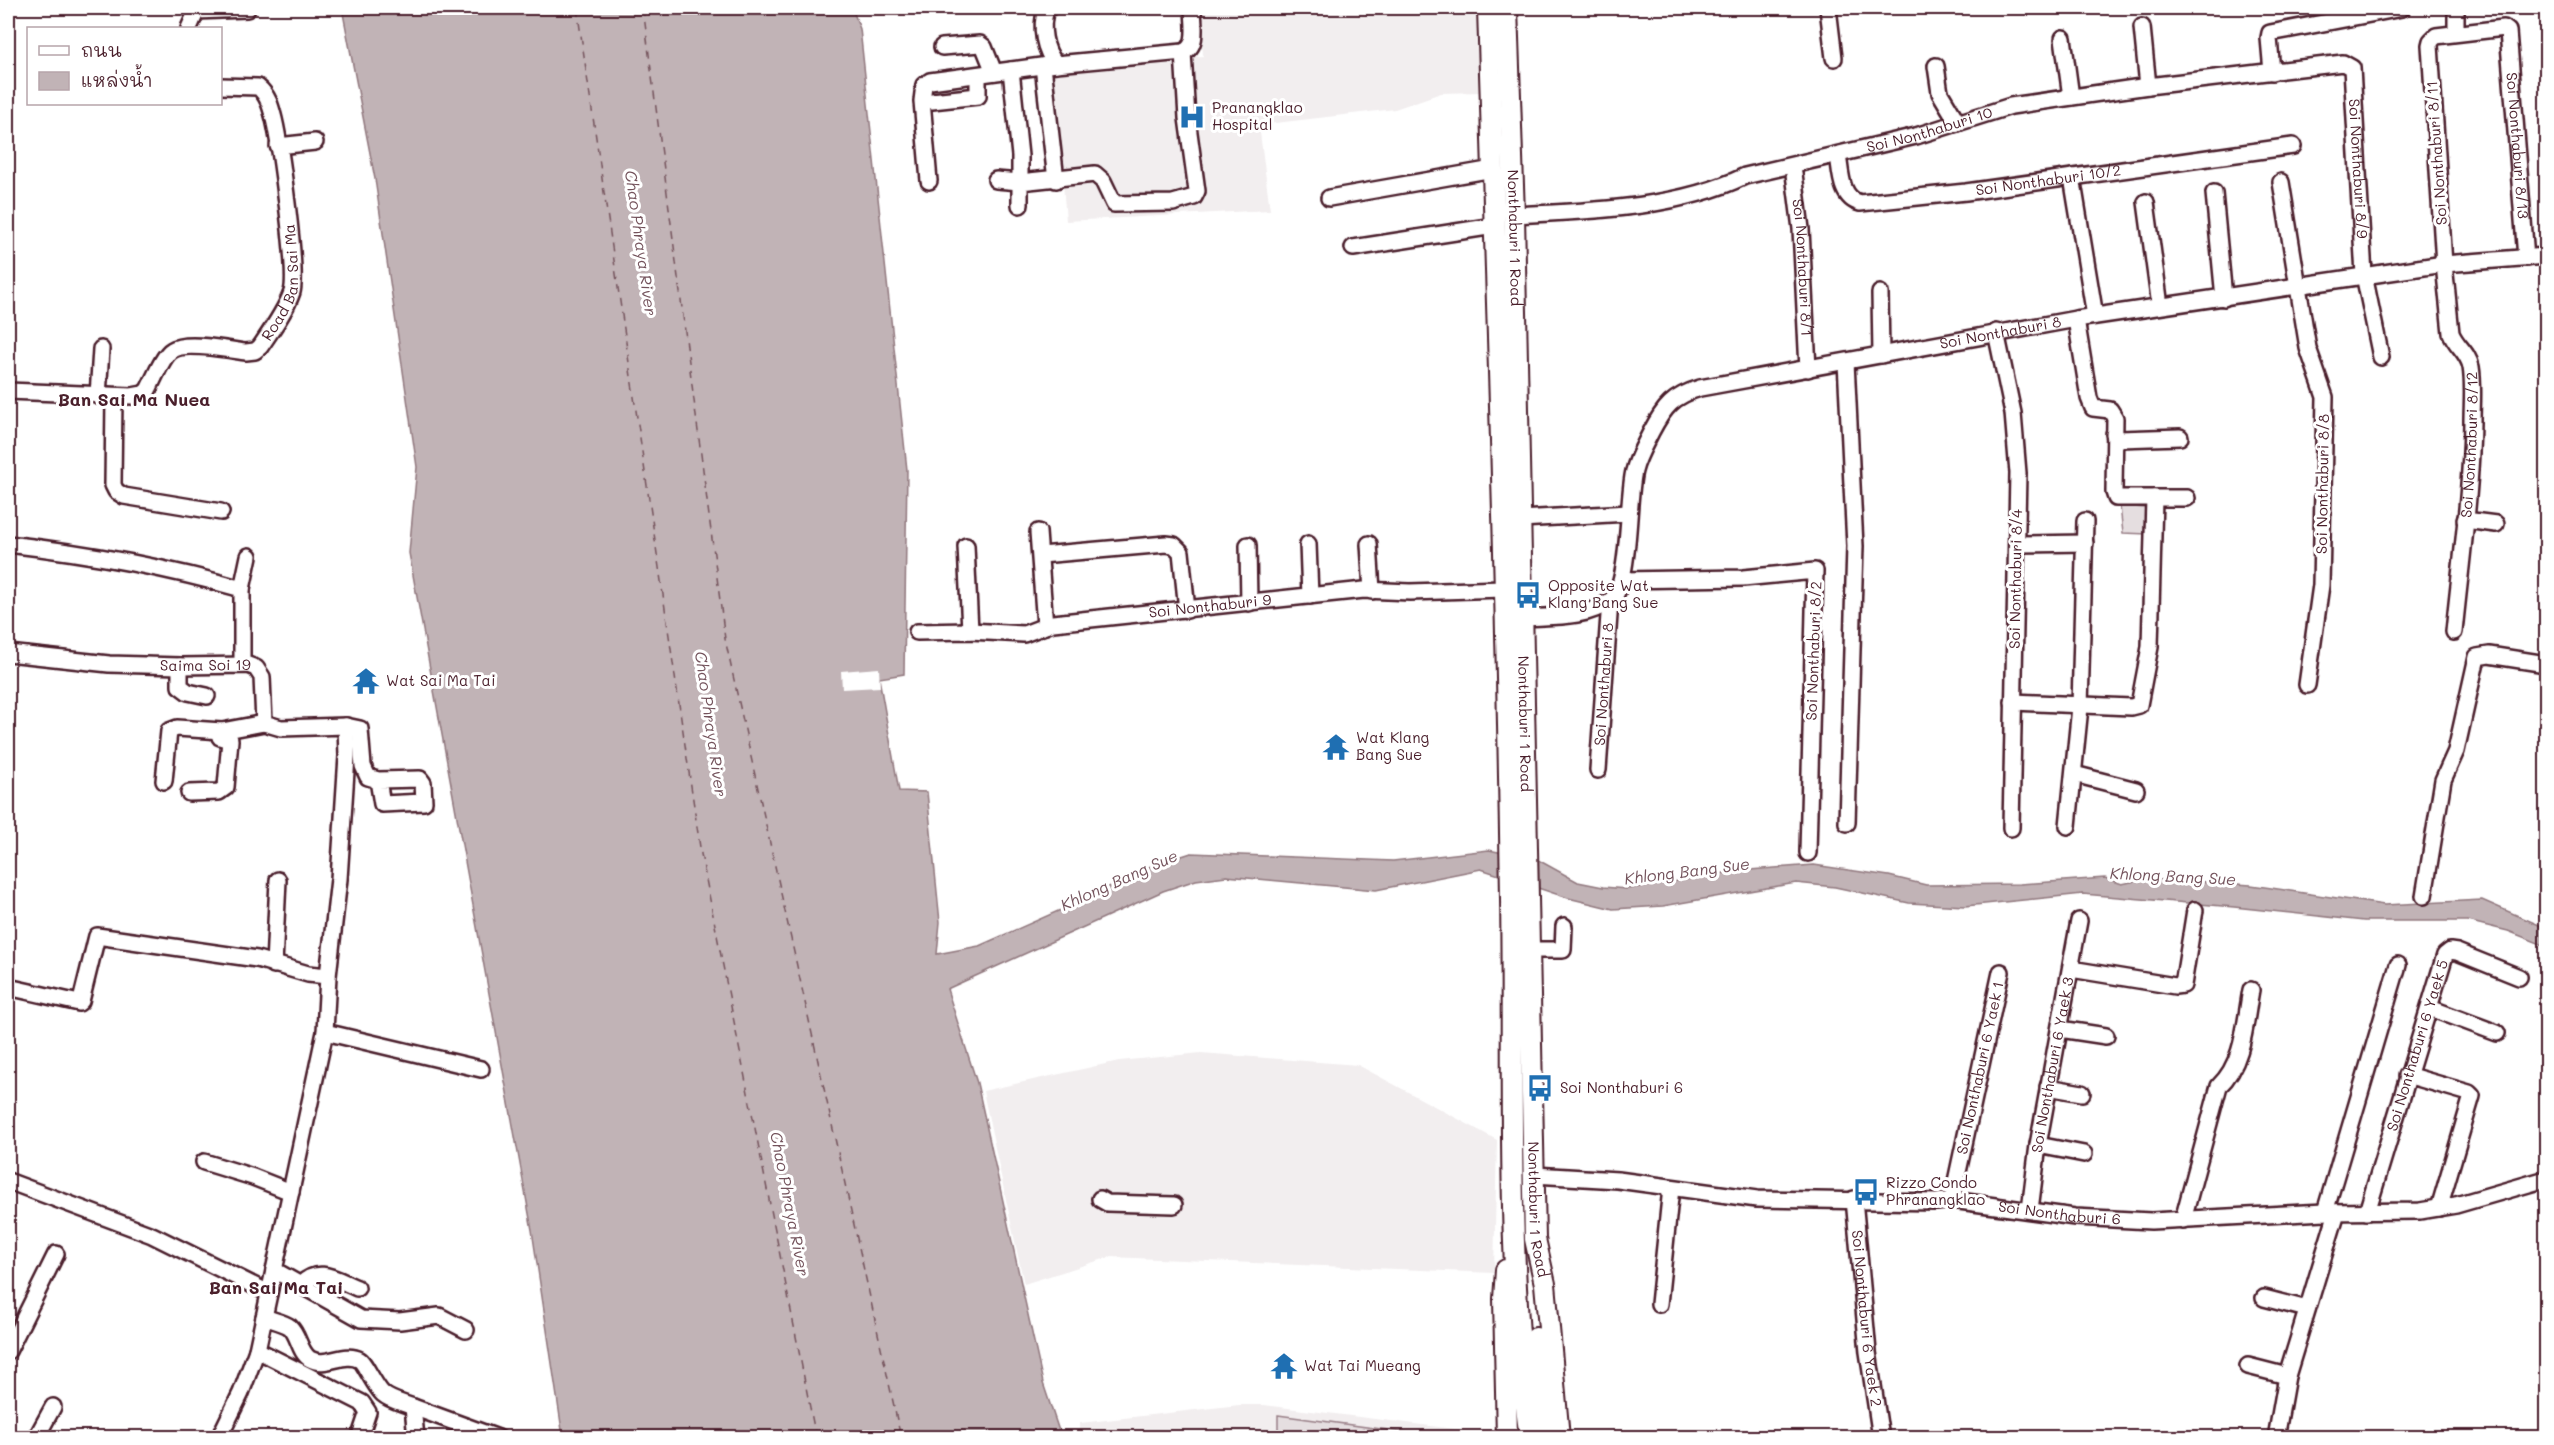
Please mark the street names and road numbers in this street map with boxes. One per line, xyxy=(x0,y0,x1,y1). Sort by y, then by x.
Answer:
street label: Soi Nonthaburi 8/13 xyxy=(2502,72,2534,220)
street label: Soi Nonthaburi 8/11 xyxy=(2421,80,2451,226)
street label: Soi Nonthaburi 8/9 xyxy=(2345,98,2373,239)
street label: Soi Nonthaburi 10 xyxy=(1864,102,1995,156)
street label: Soi Nonthaburi 10/2 xyxy=(1974,159,2122,200)
street label: Nonthaburi 1 Road xyxy=(1503,169,1527,306)
street label: Soi Nonthaburi 8/1 xyxy=(1788,197,1817,337)
street label: Road Ban Sai Ma xyxy=(256,223,302,344)
street label: Soi Nonthaburi 8 xyxy=(1938,311,2063,353)
street label: Soi Nonthaburi 8/12 xyxy=(2455,371,2482,519)
street label: Soi Nonthaburi 8/8 xyxy=(2311,414,2333,554)
street label: Soi Nonthaburi 8/4 xyxy=(2004,509,2026,649)
street label: Soi Nonthaburi 8/2 xyxy=(1801,581,1825,721)
street label: Soi Nonthaburi 9 xyxy=(1148,589,1272,622)
street label: Soi Nonthaburi 8 xyxy=(1589,622,1617,746)
street label: Saima Soi 19 xyxy=(160,654,251,675)
street label: Nonthaburi 1 Road xyxy=(1514,655,1537,792)
street label: Soi Nonthaburi 6 Yaek 5 xyxy=(2381,957,2452,1133)
street label: Soi Nonthaburi 6 Yaek 3 xyxy=(2026,975,2078,1154)
street label: Soi Nonthaburi 6 Yaek 1 xyxy=(1951,980,2008,1156)
street label: Nonthaburi 1 Road xyxy=(1524,1141,1554,1279)
street label: Soi Nonthaburi 6 xyxy=(1997,1196,2121,1228)
street label: Soi Nonthaburi 6 Yaek 2 xyxy=(1848,1229,1887,1408)

